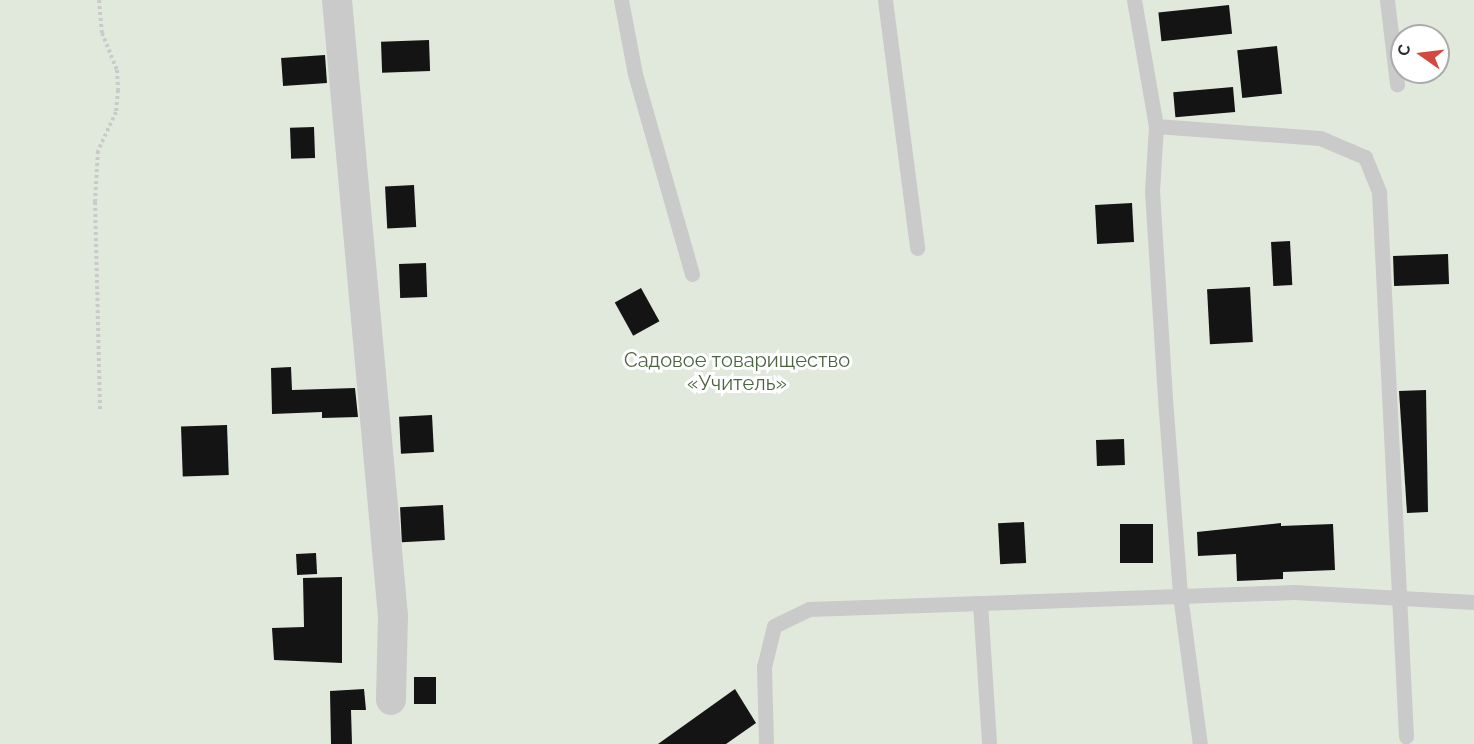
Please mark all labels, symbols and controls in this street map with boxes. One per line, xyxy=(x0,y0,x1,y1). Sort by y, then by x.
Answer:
north arrow xyxy=(1390,24,1450,84)
text: С xyxy=(1393,42,1415,58)
park label: Садовое товарищество «Учитель» xyxy=(624,348,850,395)

